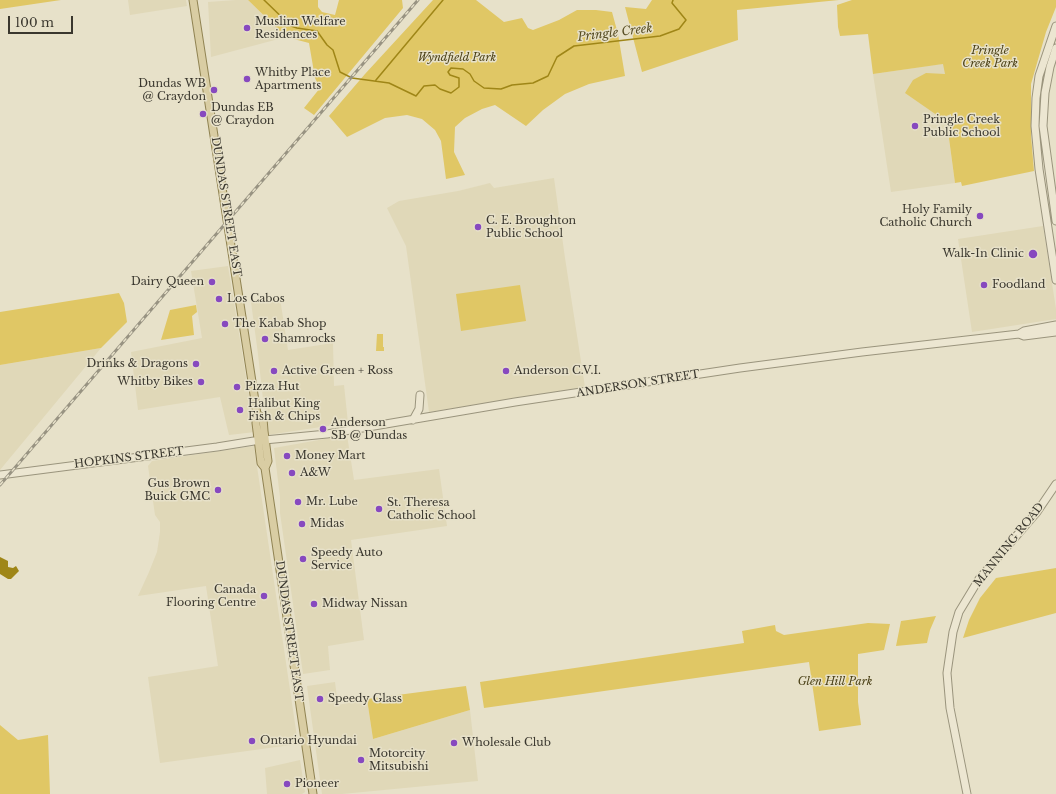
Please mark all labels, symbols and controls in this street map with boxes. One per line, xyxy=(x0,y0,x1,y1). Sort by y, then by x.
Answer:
scale bar xyxy=(10,8,75,34)
text: 100 m xyxy=(15,15,54,30)
place label: Muslim Welfare Residences xyxy=(255,15,345,41)
water label: Pringle Creek xyxy=(577,21,653,45)
marker: Muslim Welfare Residences xyxy=(242,23,252,33)
park label: Pringle Creek Park xyxy=(962,44,1018,70)
park label: Wyndfield Park xyxy=(418,51,496,65)
place label: Whitby Place Apartments xyxy=(255,66,330,92)
marker: Whitby Place Apartments xyxy=(242,74,252,84)
place label: Dundas WB @ Craydon xyxy=(138,77,206,103)
marker: Dundas WB @ Craydon xyxy=(209,85,219,95)
place label: Dundas EB @ Craydon xyxy=(211,101,274,127)
marker: Dundas EB @ Craydon xyxy=(198,109,208,119)
place label: Pringle Creek Public School xyxy=(923,113,1000,139)
marker: Pringle Creek Public School xyxy=(910,121,920,131)
street label: DUNDAS STREET EAST xyxy=(208,136,244,278)
place label: Holy Family Catholic Church xyxy=(879,203,972,229)
marker: Holy Family Catholic Church xyxy=(975,211,985,221)
place label: C. E. Broughton Public School xyxy=(486,214,576,240)
marker: C. E. Broughton Public School xyxy=(473,222,483,232)
place label: Walk-In Clinic xyxy=(942,247,1024,261)
marker: Walk-In Clinic xyxy=(1027,248,1039,260)
place label: Dairy Queen xyxy=(131,275,204,289)
marker: Dairy Queen xyxy=(207,277,217,287)
place label: Foodland xyxy=(992,278,1045,292)
marker: Foodland xyxy=(979,280,989,290)
place label: Los Cabos xyxy=(227,292,285,306)
marker: Los Cabos xyxy=(214,294,224,304)
place label: The Kabab Shop xyxy=(233,317,326,331)
marker: The Kabab Shop xyxy=(220,319,230,329)
place label: Shamrocks xyxy=(273,332,336,346)
marker: Shamrocks xyxy=(260,334,270,344)
place label: Drinks & Dragons xyxy=(87,357,188,371)
marker: Drinks & Dragons xyxy=(191,359,201,369)
place label: Active Green + Ross xyxy=(282,364,393,378)
place label: Anderson C.V.I. xyxy=(514,364,601,378)
marker: Active Green + Ross xyxy=(269,366,279,376)
marker: Anderson C.V.I. xyxy=(501,366,511,376)
street label: ANDERSON STREET xyxy=(576,368,700,400)
place label: Whitby Bikes xyxy=(117,375,193,389)
marker: Whitby Bikes xyxy=(196,377,206,387)
place label: Pizza Hut xyxy=(245,380,299,394)
marker: Pizza Hut xyxy=(232,382,242,392)
place label: Halibut King Fish & Chips xyxy=(248,397,320,423)
marker: Halibut King Fish & Chips xyxy=(235,405,245,415)
place label: Anderson SB @ Dundas xyxy=(331,416,407,442)
marker: Anderson SB @ Dundas xyxy=(318,424,328,434)
street label: HOPKINS STREET xyxy=(73,445,185,471)
place label: Money Mart xyxy=(295,449,365,463)
marker: Money Mart xyxy=(282,451,292,461)
place label: A&W xyxy=(300,466,331,480)
marker: A&W xyxy=(287,468,297,478)
place label: Gus Brown Buick GMC xyxy=(144,477,210,503)
marker: Gus Brown Buick GMC xyxy=(213,485,223,495)
place label: Mr. Lube xyxy=(306,495,358,509)
place label: St. Theresa Catholic School xyxy=(387,496,476,522)
marker: Mr. Lube xyxy=(293,497,303,507)
street label: MANNING ROAD xyxy=(971,500,1047,590)
marker: St. Theresa Catholic School xyxy=(374,504,384,514)
place label: Midas xyxy=(310,517,344,531)
marker: Midas xyxy=(297,519,307,529)
place label: Speedy Auto Service xyxy=(311,546,383,572)
marker: Speedy Auto Service xyxy=(298,554,308,564)
street label: DUNDAS STREET EAST xyxy=(273,560,305,702)
place label: Canada Flooring Centre xyxy=(166,583,256,609)
marker: Canada Flooring Centre xyxy=(259,591,269,601)
place label: Midway Nissan xyxy=(322,597,408,611)
marker: Midway Nissan xyxy=(309,599,319,609)
park label: Glen Hill Park xyxy=(798,675,872,689)
place label: Speedy Glass xyxy=(328,692,402,706)
marker: Speedy Glass xyxy=(315,694,325,704)
place label: Ontario Hyundai xyxy=(260,734,357,748)
marker: Ontario Hyundai xyxy=(247,736,257,746)
place label: Wholesale Club xyxy=(462,736,551,750)
marker: Wholesale Club xyxy=(449,738,459,748)
place label: Motorcity Mitsubishi xyxy=(369,747,429,773)
marker: Motorcity Mitsubishi xyxy=(356,755,366,765)
place label: Pioneer xyxy=(295,777,339,791)
marker: Pioneer xyxy=(282,779,292,789)

